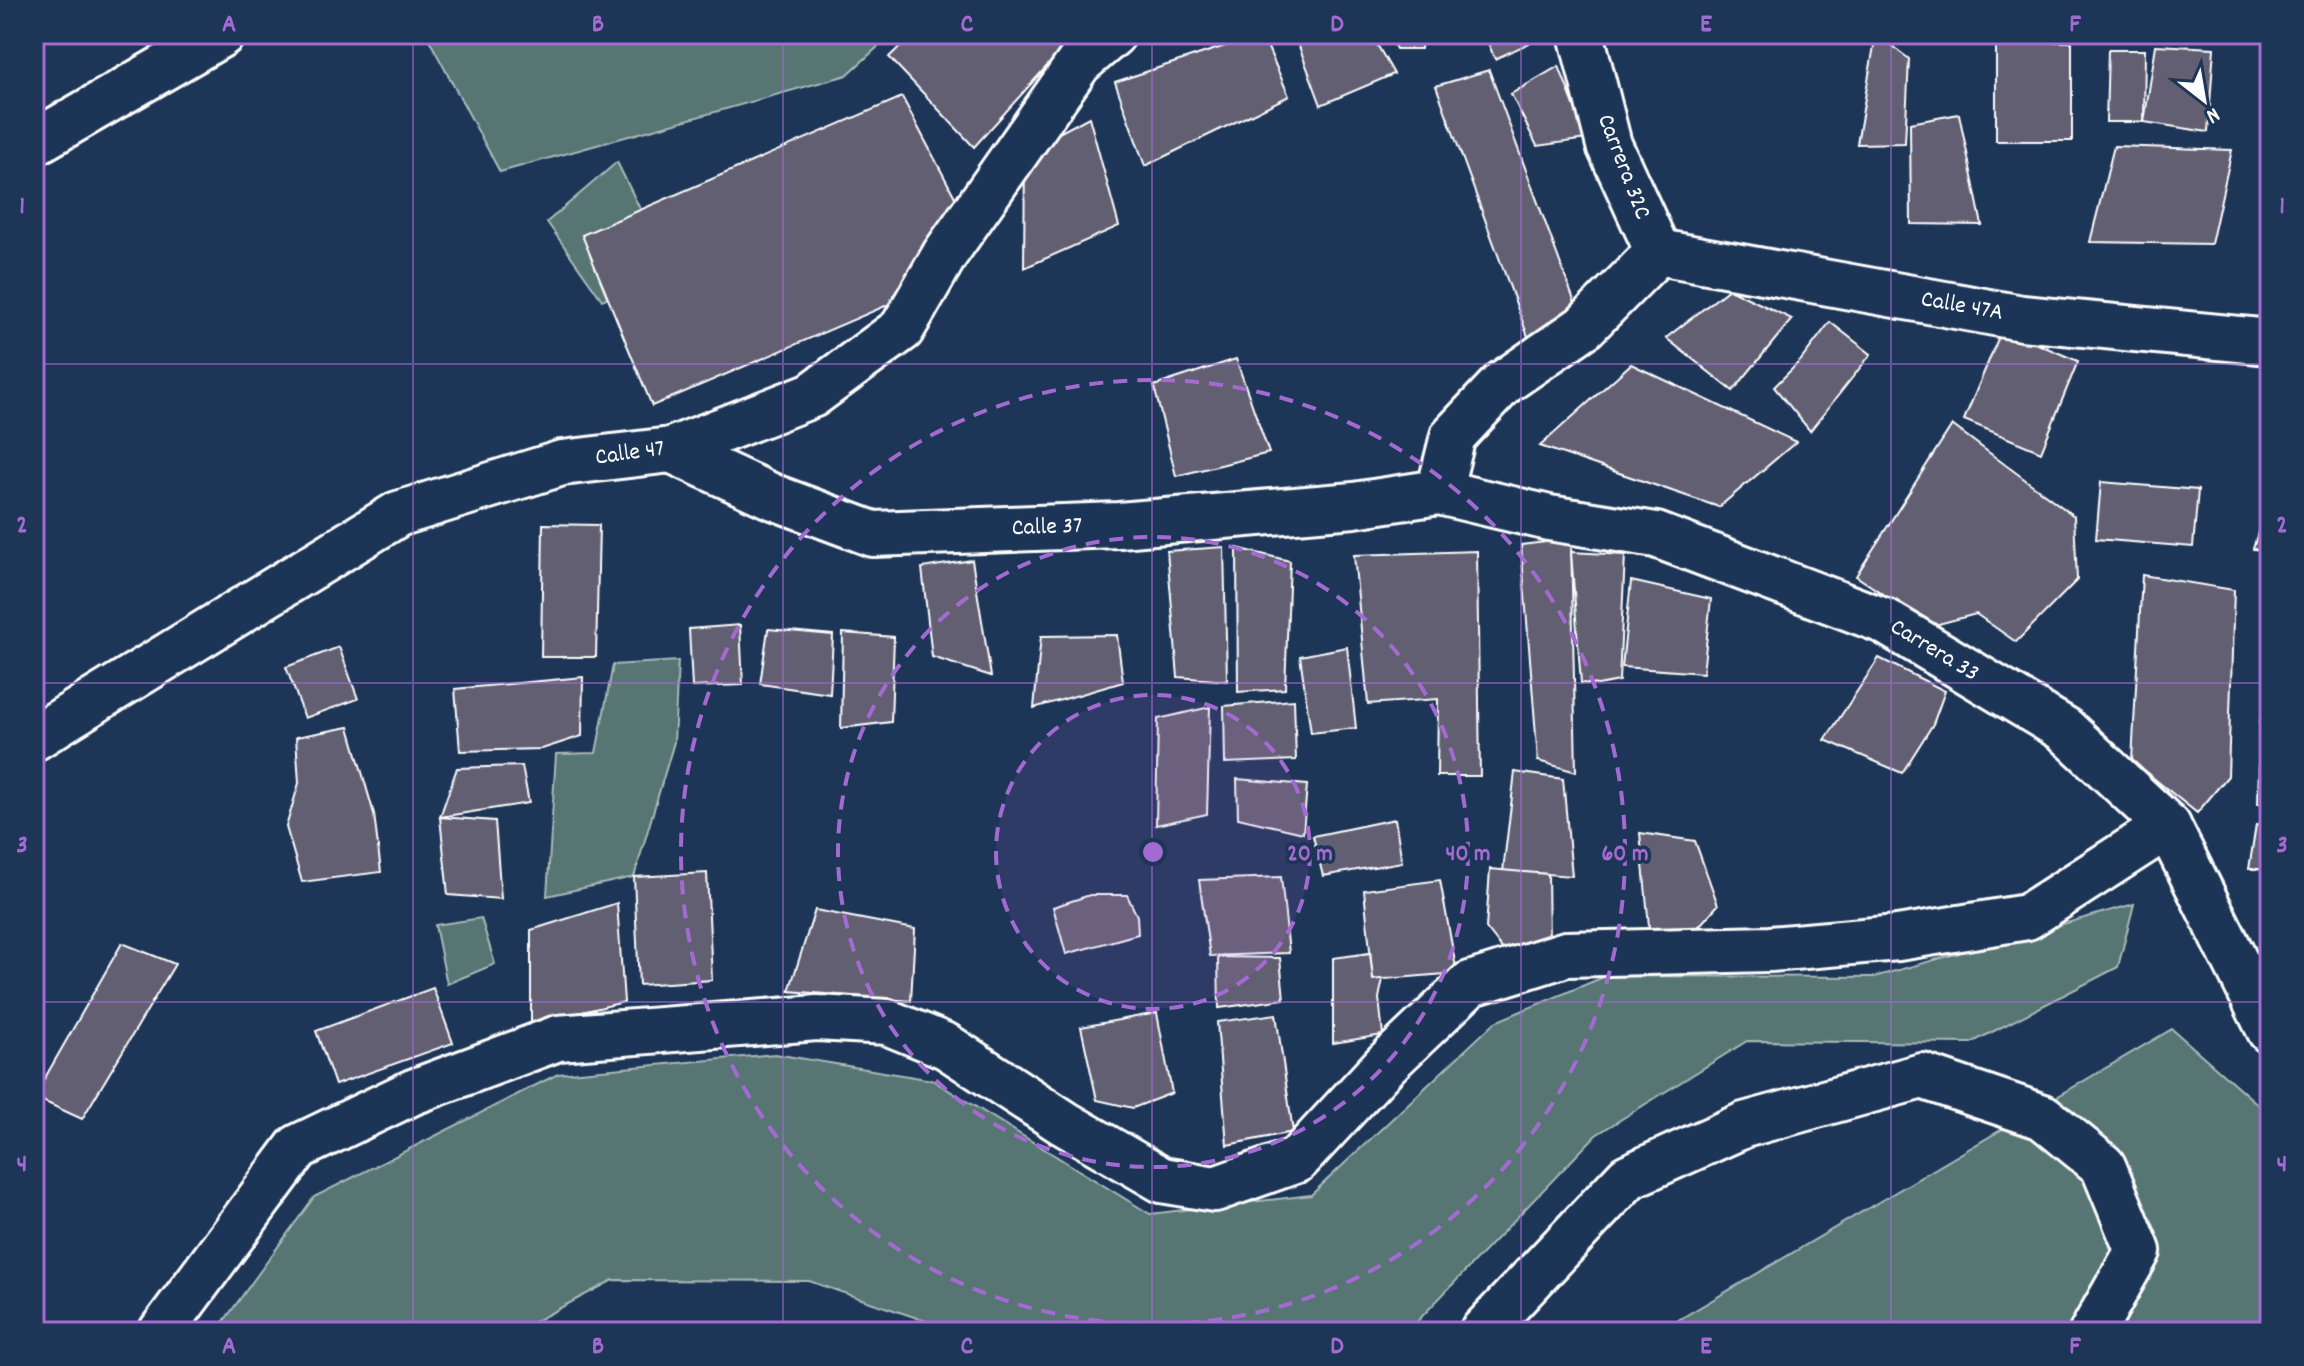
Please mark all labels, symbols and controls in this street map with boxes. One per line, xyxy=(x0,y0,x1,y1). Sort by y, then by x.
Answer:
text: A xyxy=(222,7,236,44)
text: B xyxy=(592,7,604,44)
text: C xyxy=(961,7,974,44)
text: D xyxy=(1330,7,1344,44)
text: E xyxy=(1700,7,1712,44)
text: F xyxy=(2069,7,2081,44)
north arrow xyxy=(2164,60,2244,140)
text: N xyxy=(2200,98,2225,130)
street label: Carrera 32C xyxy=(1587,109,1659,225)
text: 1 xyxy=(19,189,25,226)
text: 1 xyxy=(2279,189,2285,226)
street label: Calle 47A xyxy=(1918,283,2006,331)
street label: Calle 47 xyxy=(593,432,667,476)
text: 2 xyxy=(16,508,28,545)
text: 2 xyxy=(2276,508,2288,545)
street label: Calle 37 xyxy=(1011,510,1083,546)
street label: Carrera 33 xyxy=(1883,611,1985,691)
text: 3 xyxy=(16,828,28,865)
text: 3 xyxy=(2276,828,2288,865)
centre of rings xyxy=(1139,838,1167,866)
text: 20 m xyxy=(1287,838,1333,872)
text: 40 m xyxy=(1445,838,1491,872)
text: 60 m xyxy=(1602,838,1648,872)
text: 4 xyxy=(17,1147,27,1184)
text: 4 xyxy=(2277,1147,2287,1184)
text: A xyxy=(222,1329,236,1366)
text: B xyxy=(592,1329,604,1366)
text: C xyxy=(961,1329,974,1366)
text: D xyxy=(1330,1329,1344,1366)
text: E xyxy=(1700,1329,1712,1366)
text: F xyxy=(2069,1329,2081,1366)

